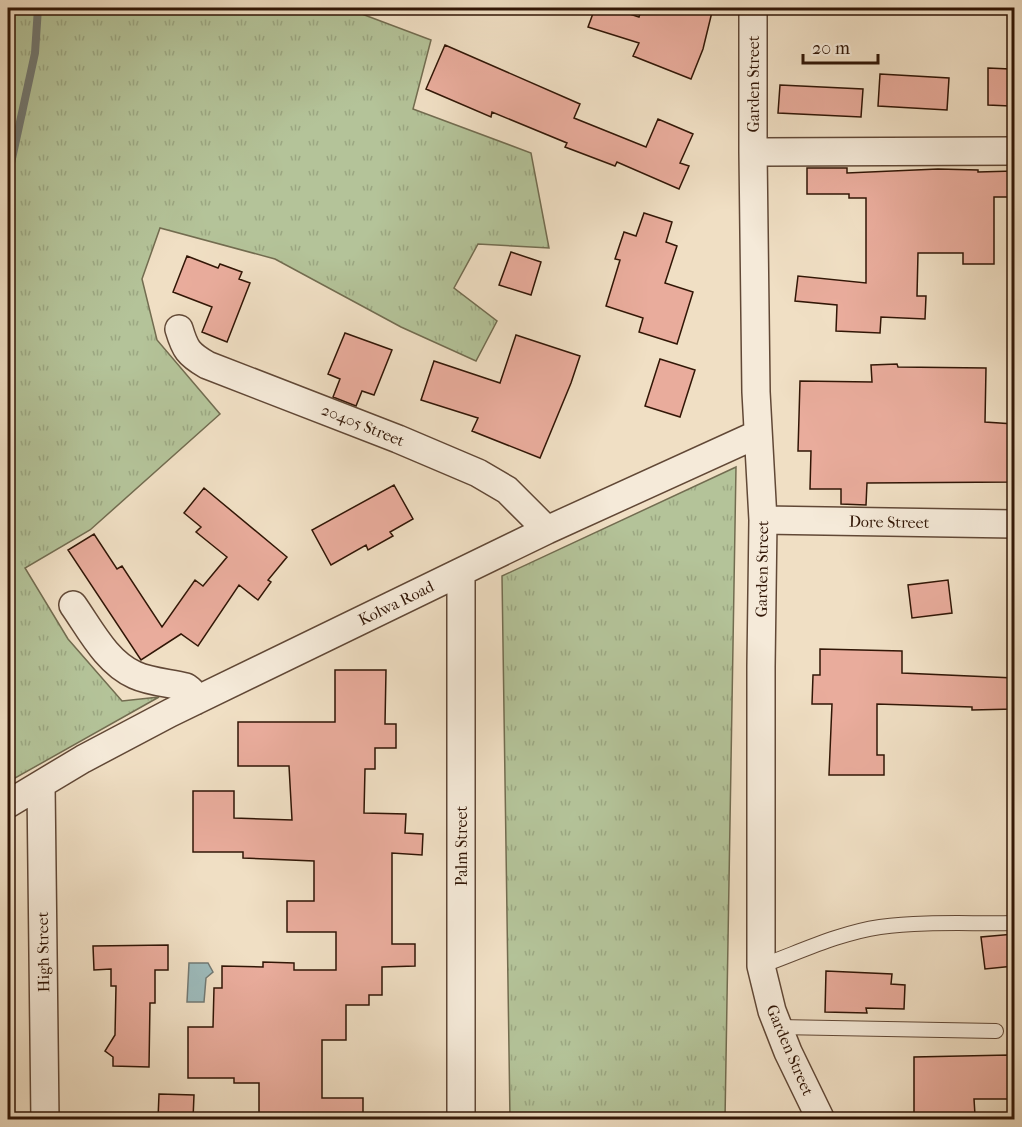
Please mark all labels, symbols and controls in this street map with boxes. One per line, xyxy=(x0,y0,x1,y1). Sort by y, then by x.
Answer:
scale bar xyxy=(803,27,878,65)
street label: Garden Street xyxy=(744,35,763,132)
text: 20 m xyxy=(812,38,850,59)
street label: 20405 Street xyxy=(319,400,407,450)
street label: Dore Street xyxy=(849,512,930,532)
street label: Garden Street xyxy=(752,520,772,618)
street label: Kolwa Road xyxy=(355,576,437,629)
street label: Palm Street xyxy=(452,806,471,886)
street label: High Street xyxy=(33,911,53,992)
street label: Garden Street xyxy=(762,1002,818,1099)

